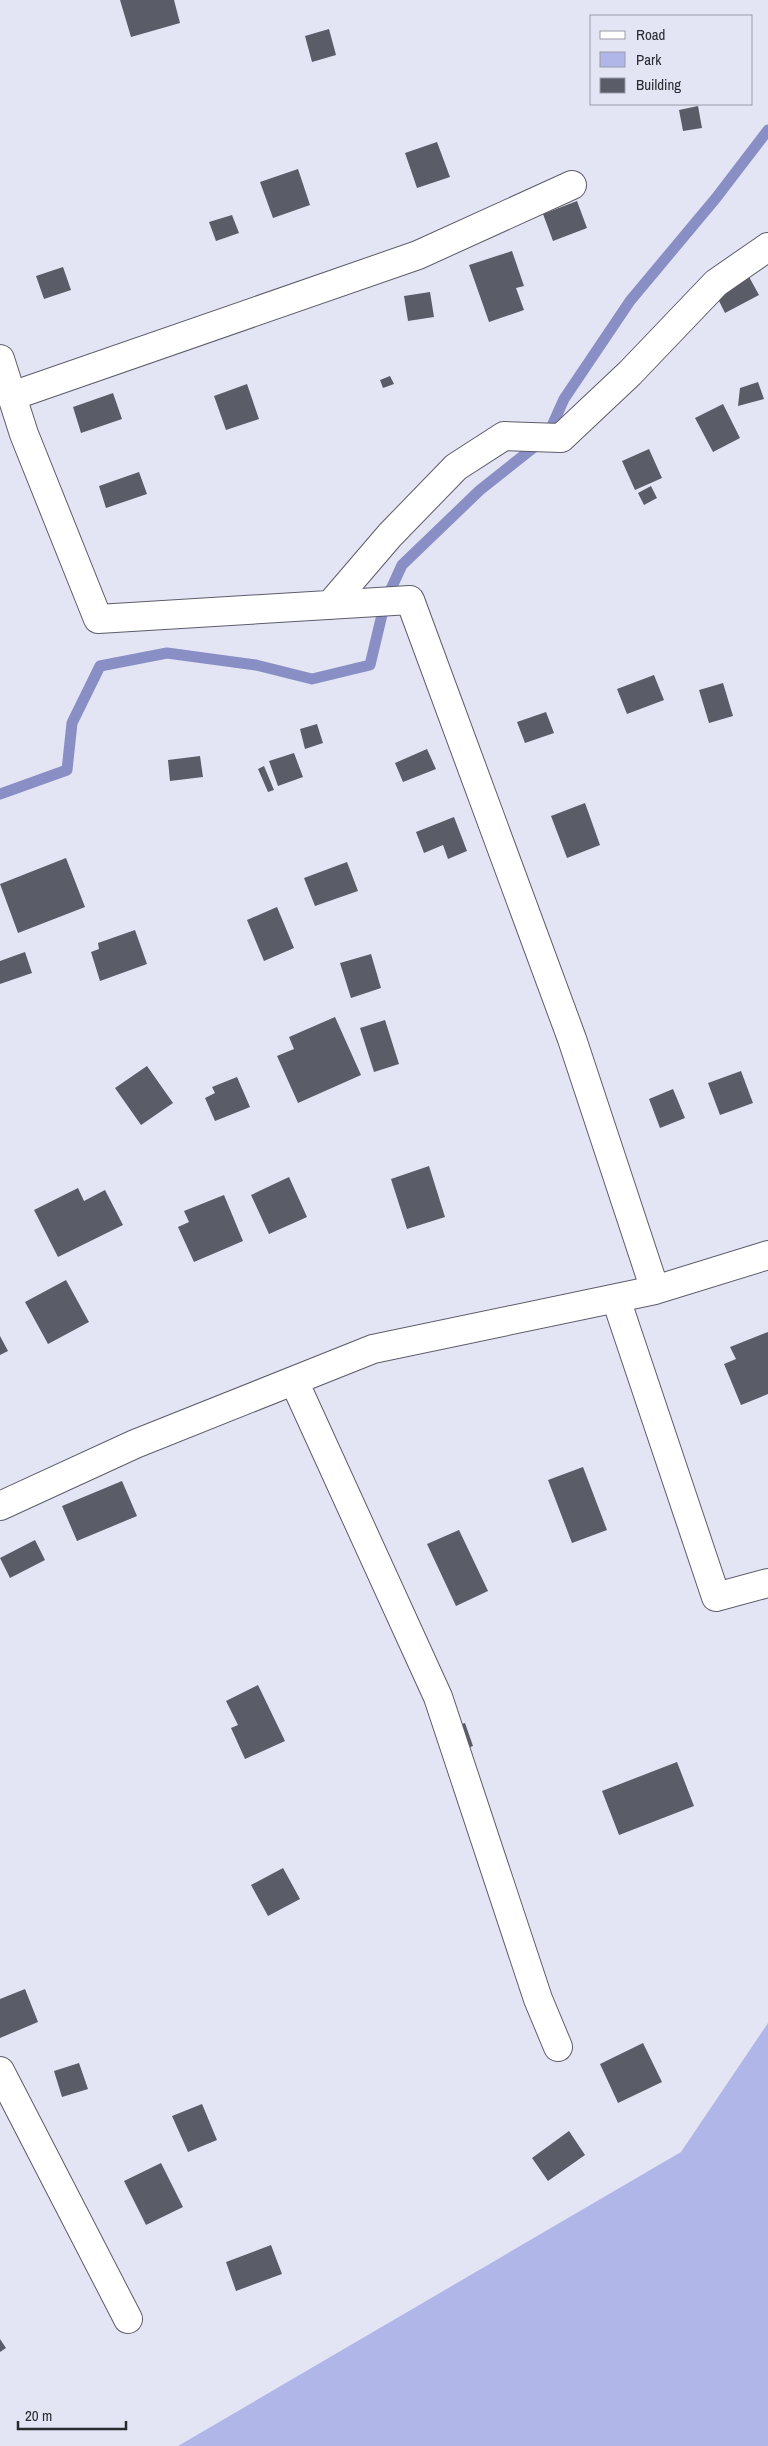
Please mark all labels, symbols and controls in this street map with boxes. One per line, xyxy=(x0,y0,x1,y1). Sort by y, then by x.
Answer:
legend xyxy=(590,15,753,105)
text: Road xyxy=(636,24,665,45)
text: Park xyxy=(636,49,662,70)
text: Building xyxy=(636,74,681,95)
scale bar xyxy=(18,2398,125,2430)
text: 20 m xyxy=(25,2405,52,2426)

